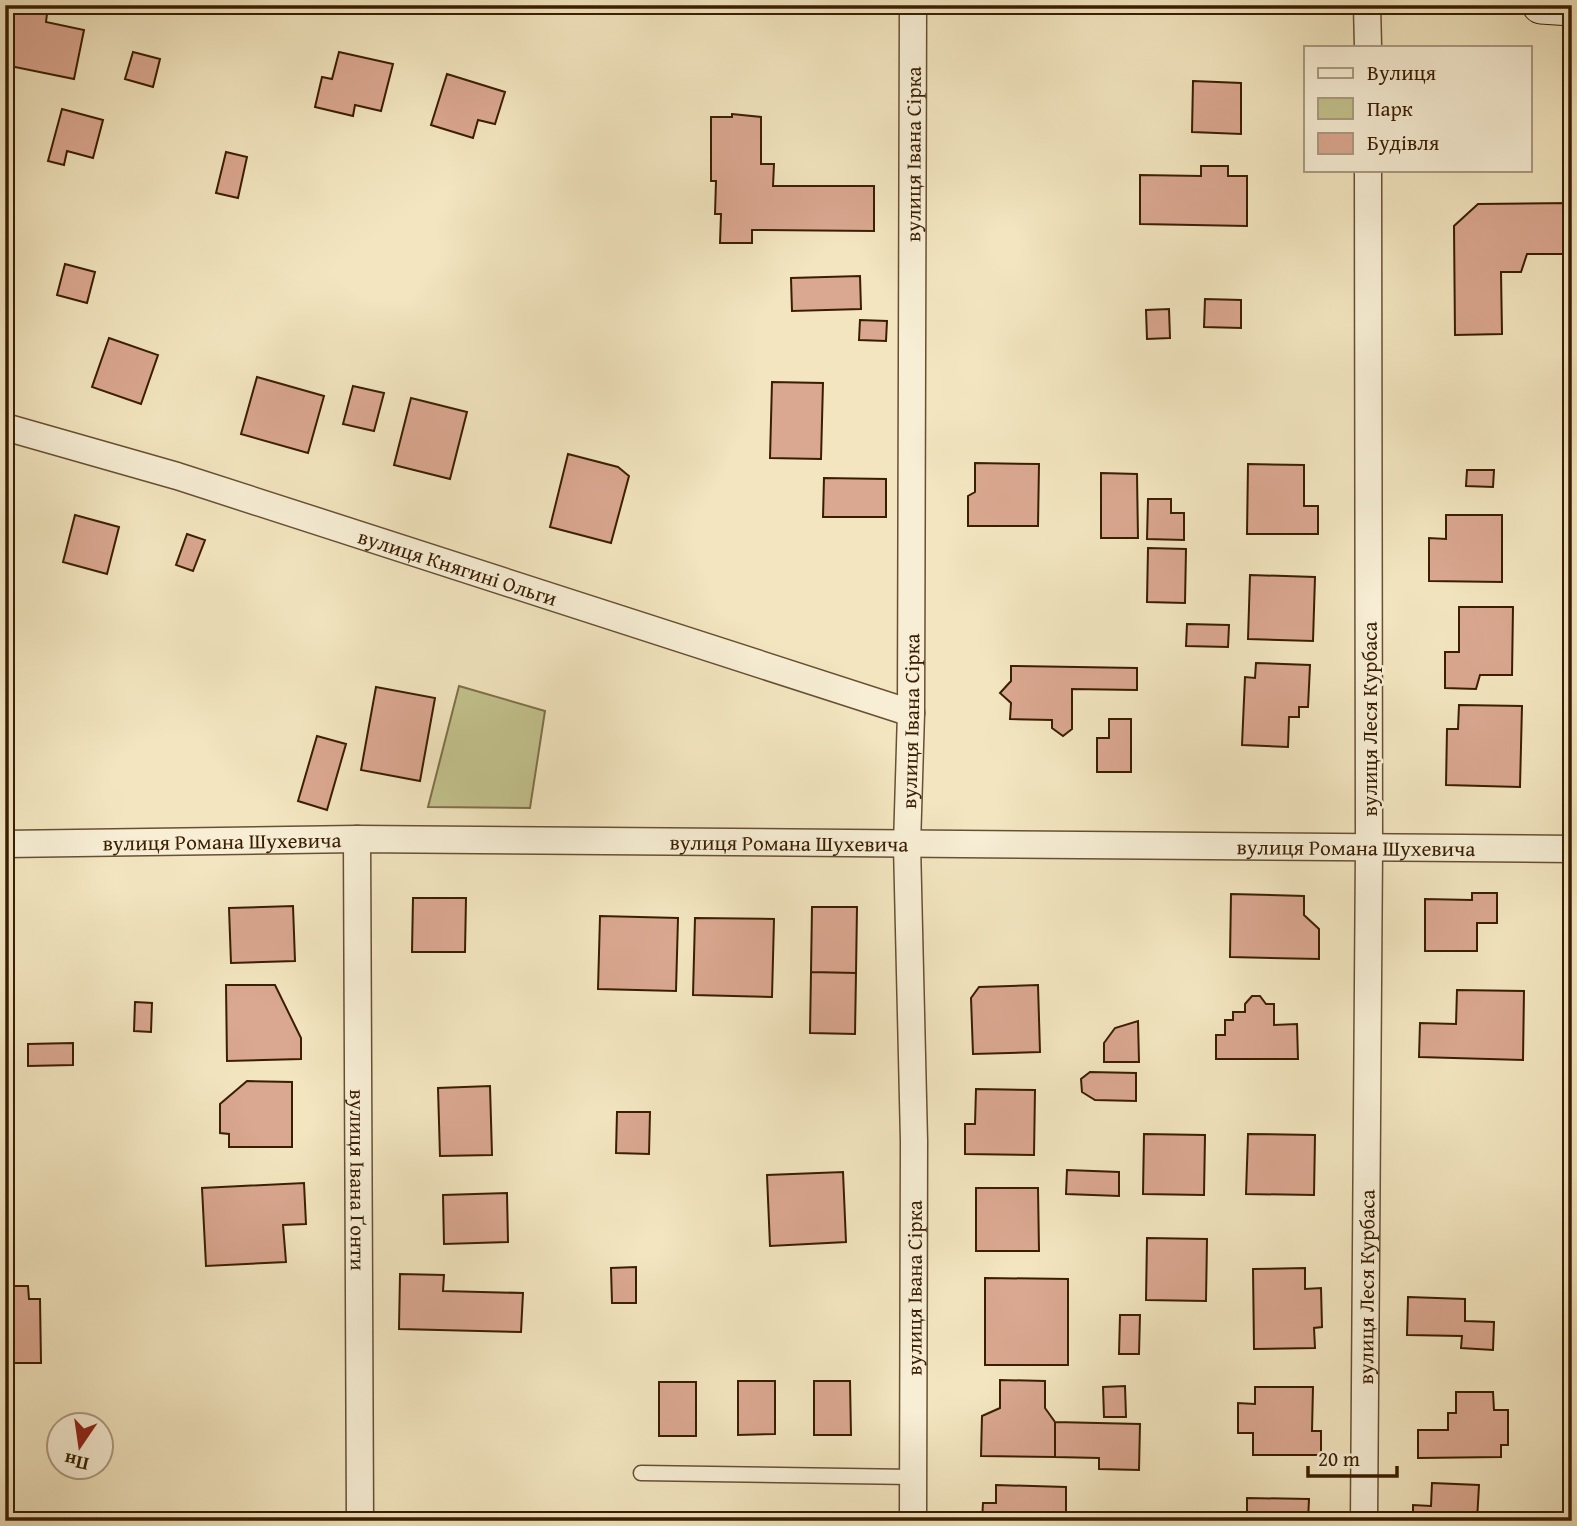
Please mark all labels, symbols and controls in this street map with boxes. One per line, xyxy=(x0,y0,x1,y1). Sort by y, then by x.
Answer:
legend xyxy=(1304,46,1532,172)
text: Вулиця xyxy=(1367,57,1437,88)
street label: вулиця Івана Сірка xyxy=(897,66,928,242)
text: Парк xyxy=(1367,93,1413,124)
text: Будівля xyxy=(1367,127,1440,158)
street label: вулиця Княгині Ольги xyxy=(354,520,561,613)
street label: вулиця Леся Курбаса xyxy=(1354,622,1385,816)
street label: вулиця Івана Сірка xyxy=(893,633,927,809)
street label: вулиця Романа Шухевича xyxy=(102,824,342,858)
street label: вулиця Романа Шухевича xyxy=(669,826,909,859)
street label: вулиця Романа Шухевича xyxy=(1236,831,1476,864)
street label: вулиця Івана Ґонти xyxy=(343,1089,374,1271)
street label: вулиця Леся Курбаса xyxy=(1350,1189,1382,1385)
street label: вулиця Івана Сірка xyxy=(898,1200,929,1376)
north arrow xyxy=(46,1410,116,1480)
scale bar xyxy=(1308,1435,1397,1479)
text: 20 m xyxy=(1318,1443,1360,1474)
text: Пн xyxy=(61,1446,91,1479)

